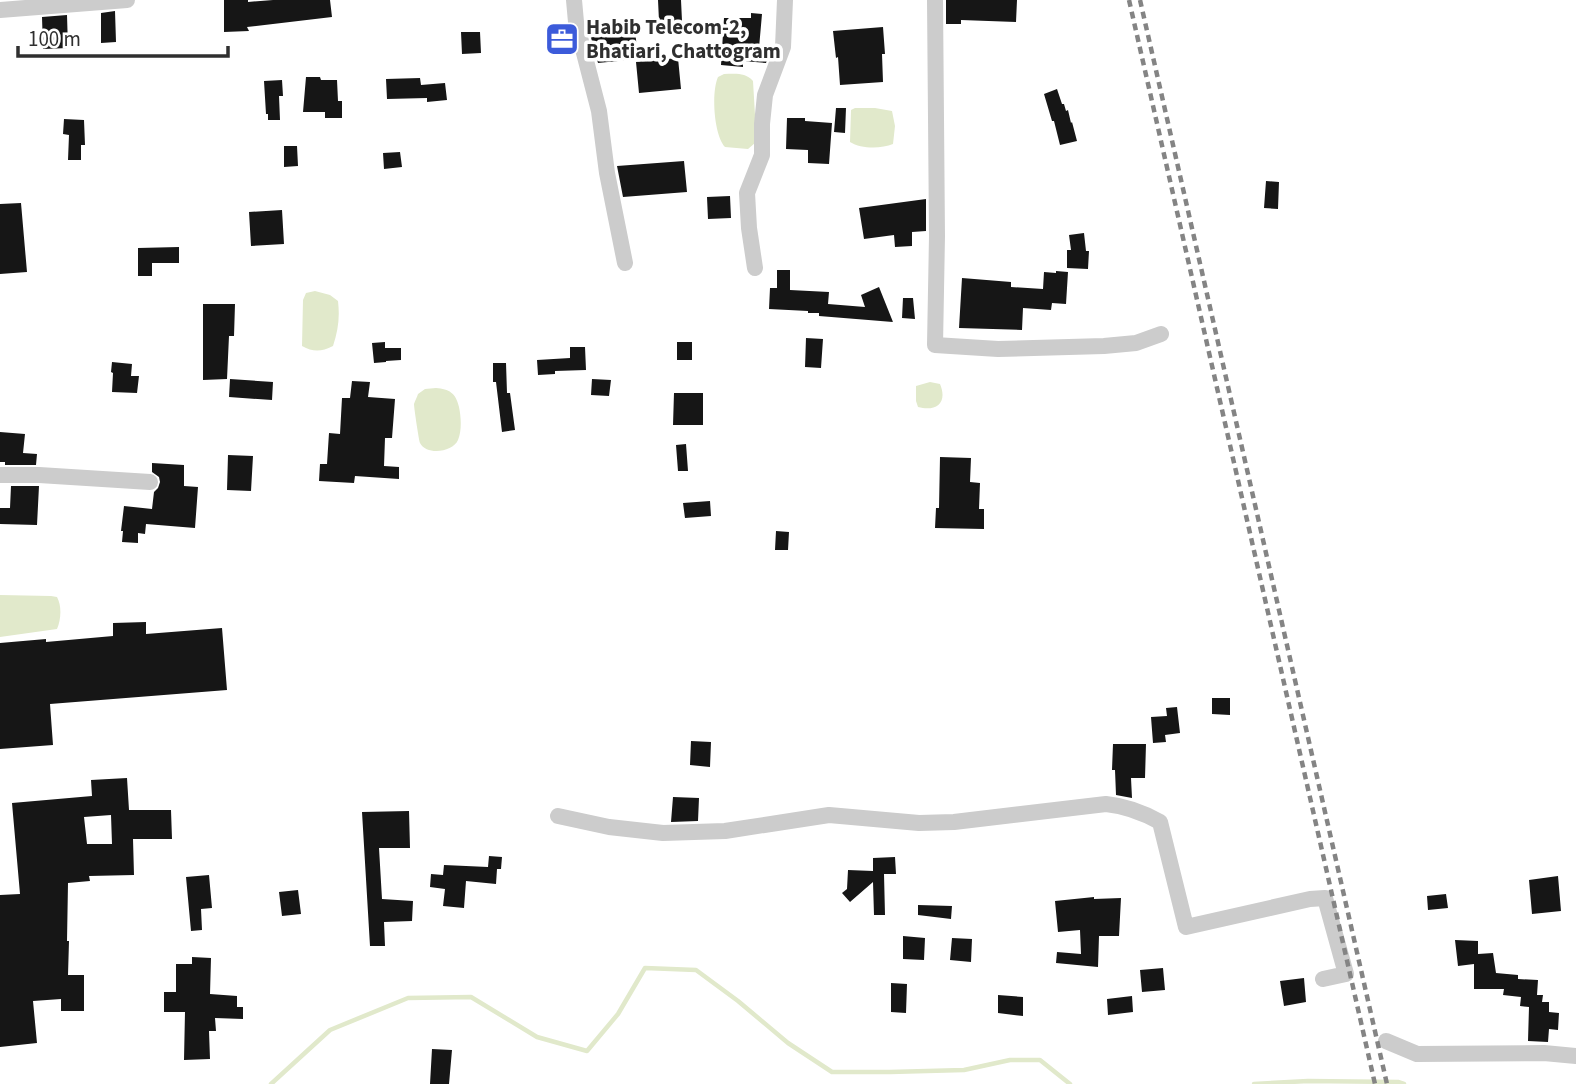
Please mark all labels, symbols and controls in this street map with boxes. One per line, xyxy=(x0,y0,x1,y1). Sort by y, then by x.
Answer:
place label: Habib Telecom-2, Bhatiari, Chattogram xyxy=(586,12,781,66)
scale bar xyxy=(18,14,228,58)
office icon: Habib Telecom-2, Bhatiari, Chattogram xyxy=(543,20,581,58)
text: 100 m xyxy=(28,24,81,54)

